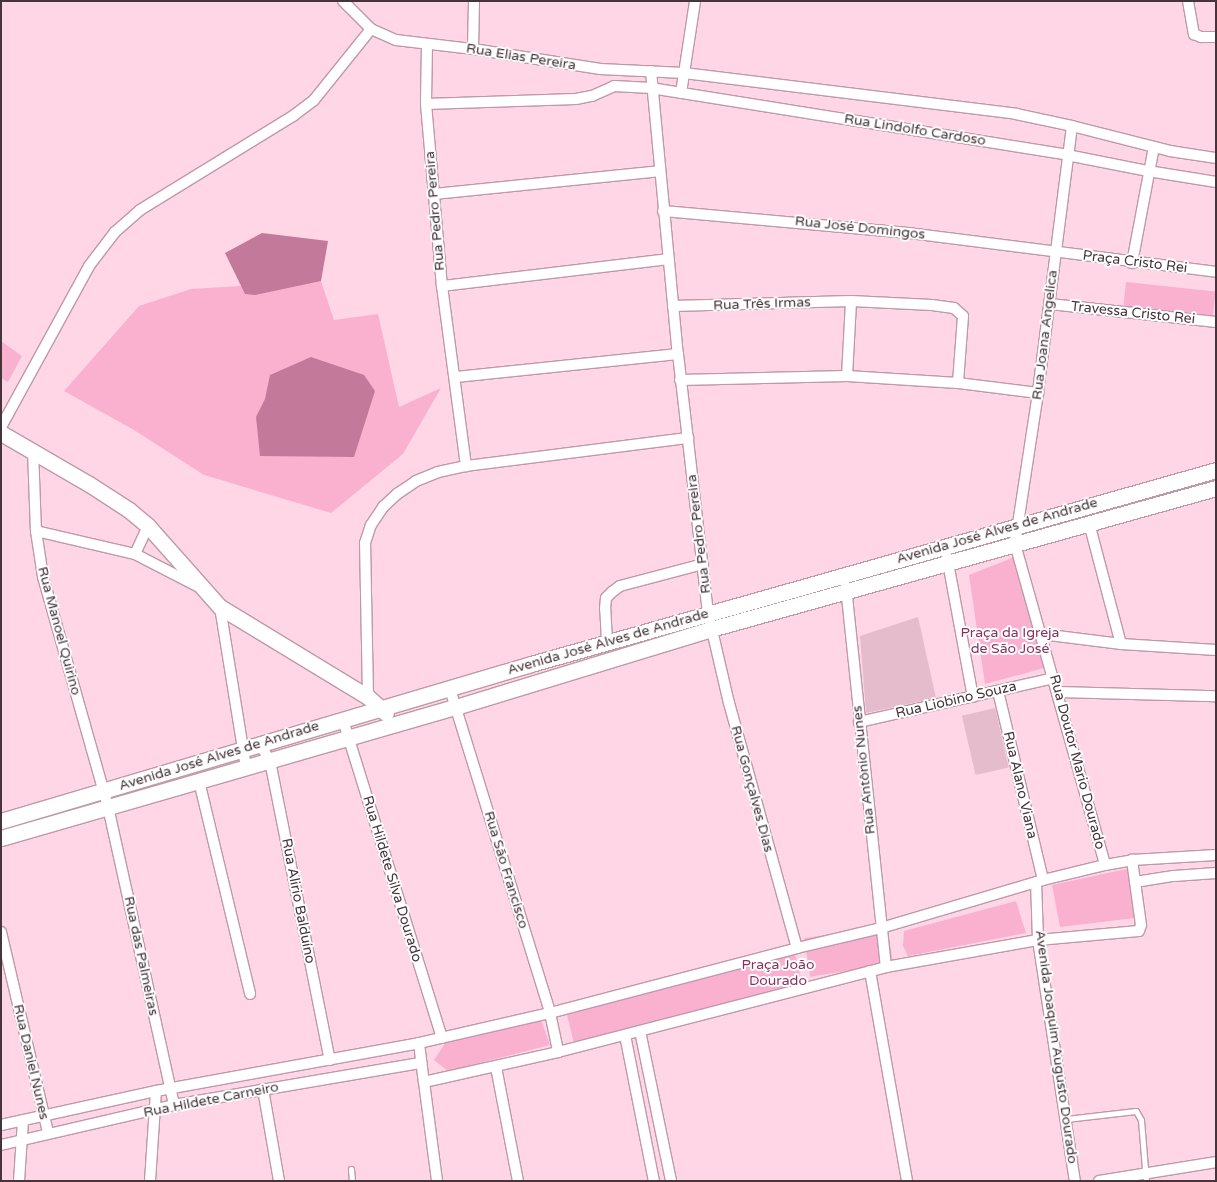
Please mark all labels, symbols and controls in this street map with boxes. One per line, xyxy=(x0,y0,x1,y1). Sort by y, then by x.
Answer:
street label: Rua Elias Pereira xyxy=(465,40,577,74)
street label: Rua Lindolfo Cardoso xyxy=(843,110,987,150)
street label: Rua Pedro Pereira xyxy=(421,150,449,272)
street label: Rua José Domingos xyxy=(794,213,926,243)
street label: Praça Cristo Rei xyxy=(1082,247,1188,277)
street label: Rua Joana Angelica xyxy=(1029,269,1061,401)
street label: Rua Três Irmas xyxy=(713,294,811,314)
street label: Travessa Cristo Rei xyxy=(1070,298,1196,328)
street label: Rua Pedro Pereira xyxy=(683,473,715,595)
street label: Avenida José Alves de Andrade xyxy=(895,494,1099,568)
street label: Rua Manoel Quirino xyxy=(34,565,84,697)
street label: Avenida José Alves de Andrade xyxy=(506,605,710,679)
park label: Praça da Igreja de São José xyxy=(961,625,1059,658)
street label: Rua Doutor Mario Dourado xyxy=(1046,673,1108,851)
street label: Rua Liobino Souza xyxy=(894,678,1018,722)
street label: Rua Antônio Nunes xyxy=(849,705,879,835)
street label: Avenida José Alves de Andrade xyxy=(117,717,321,795)
street label: Rua Gonçalves Dias xyxy=(727,724,777,854)
street label: Rua Alano Viana xyxy=(999,730,1041,840)
street label: Rua Hildete Silva Dourado xyxy=(359,794,425,964)
street label: Rua São Francisco xyxy=(480,809,532,931)
street label: Rua Alirio Balduíno xyxy=(278,837,318,965)
street label: Rua das Palmeiras xyxy=(120,895,162,1017)
street label: Avenida Joaquim Augusto Dourado xyxy=(1031,929,1081,1165)
park label: Praça João Dourado xyxy=(742,957,814,990)
street label: Rua Daniel Nunes xyxy=(10,1003,52,1121)
street label: Rua Hildete Carneiro xyxy=(142,1079,280,1121)

